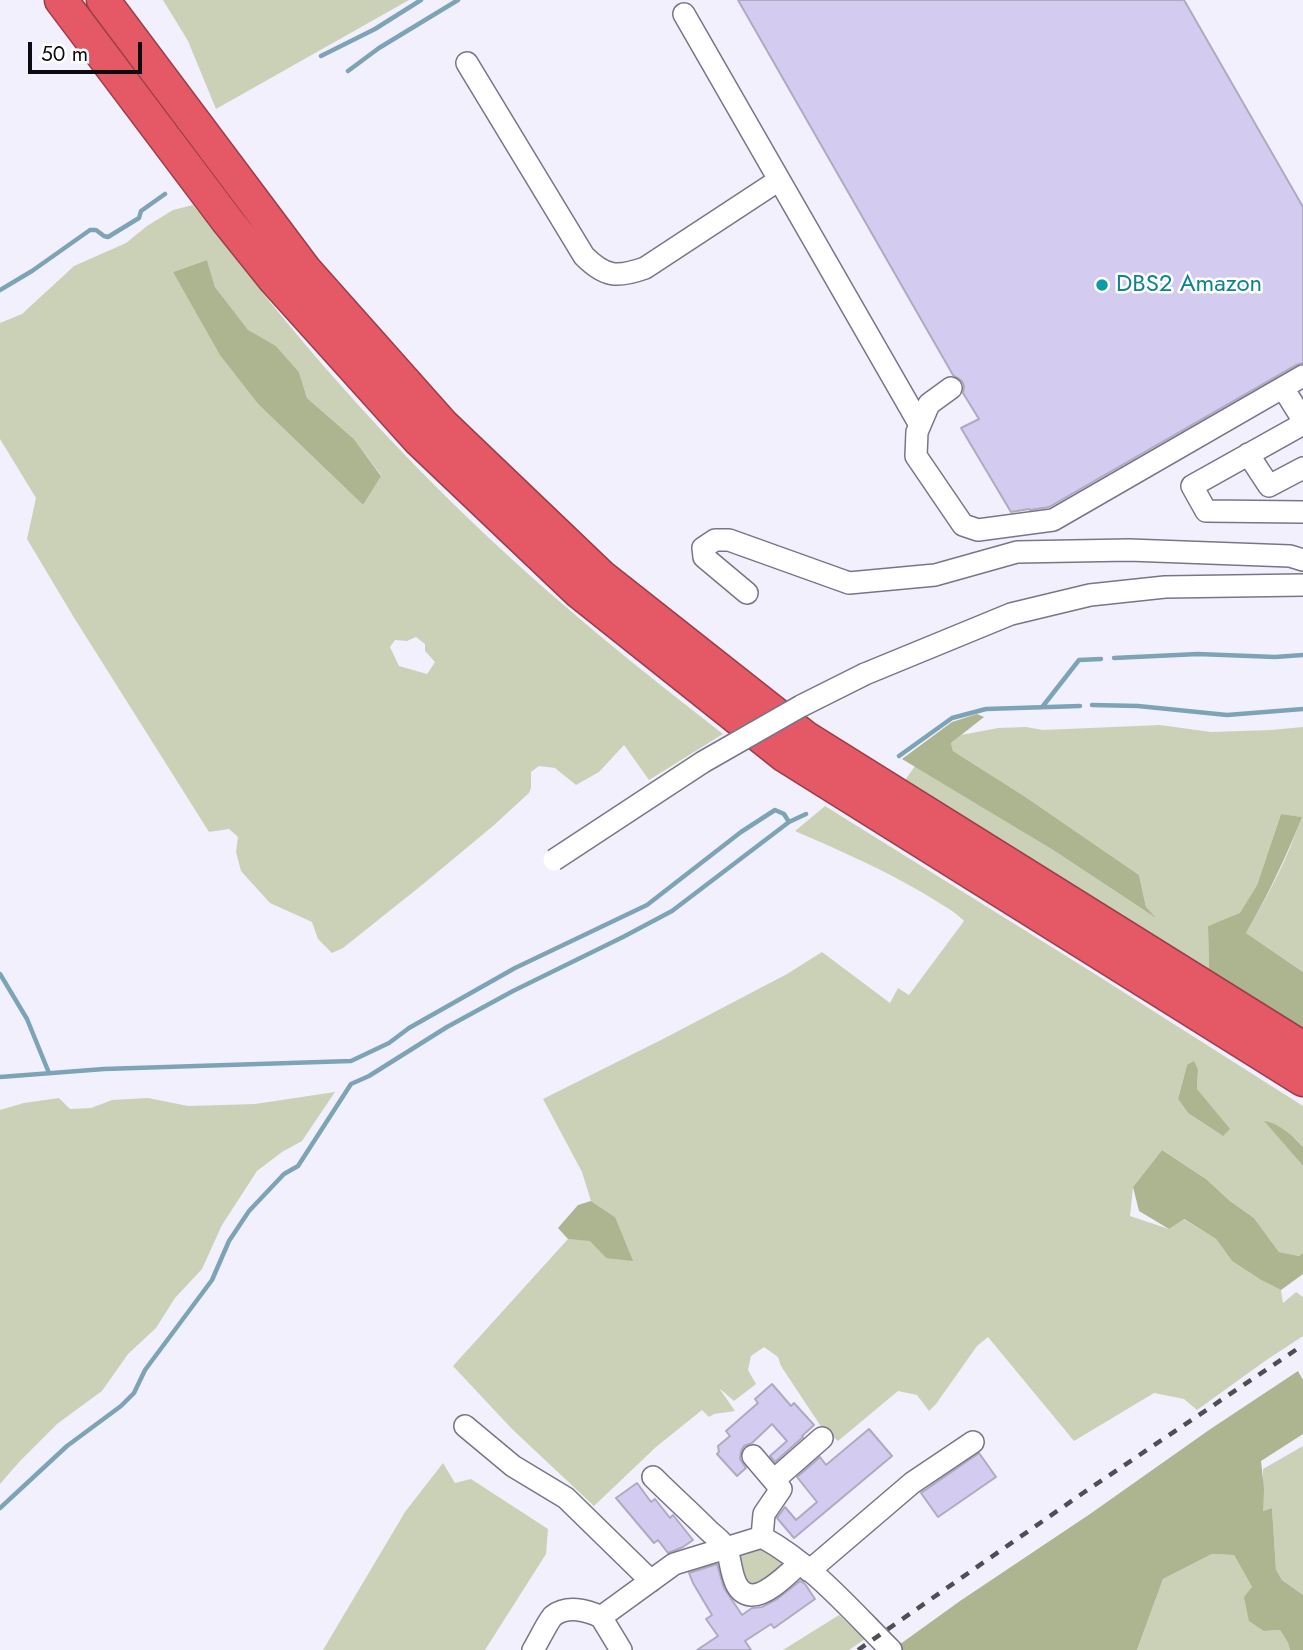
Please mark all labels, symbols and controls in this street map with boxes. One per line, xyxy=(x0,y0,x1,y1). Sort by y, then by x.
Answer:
scale bar xyxy=(32,28,145,72)
text: 50 m xyxy=(41,39,88,69)
place label: DBS2 Amazon xyxy=(1116,271,1262,299)
marker: DBS2 Amazon xyxy=(1094,277,1110,293)

